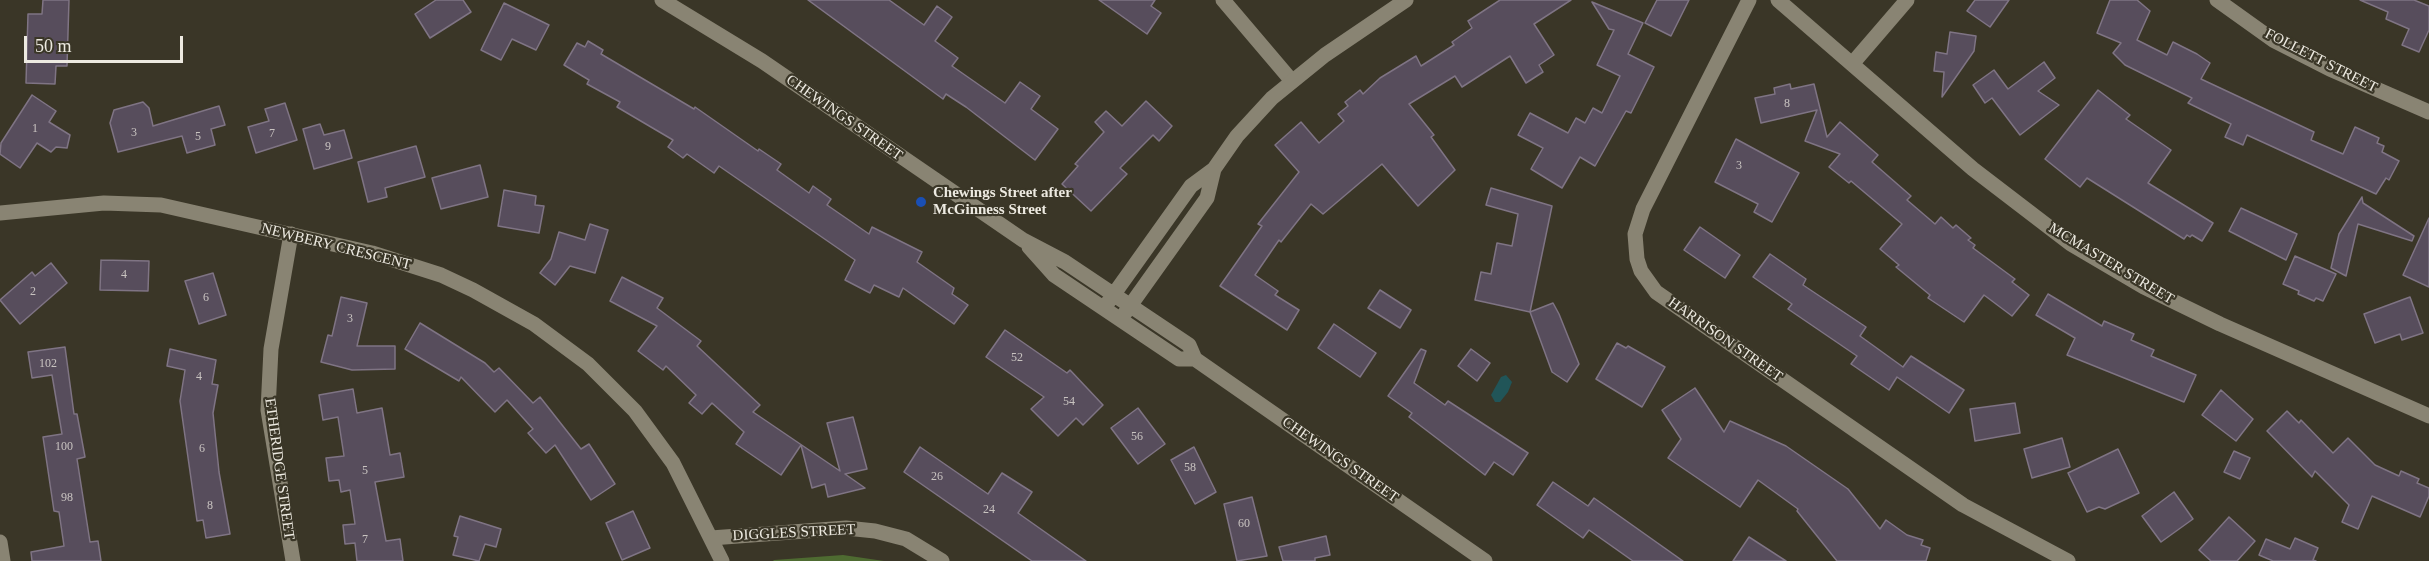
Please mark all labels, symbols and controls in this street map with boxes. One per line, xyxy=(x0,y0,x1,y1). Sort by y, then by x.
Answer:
scale bar xyxy=(27,24,186,62)
street label: FOLLETT STREET xyxy=(2262,25,2380,97)
text: 50 m xyxy=(35,36,72,56)
street label: CHEWINGS STREET xyxy=(782,71,906,165)
house number: 8 xyxy=(1784,97,1790,111)
house number: 1 xyxy=(32,122,38,136)
house number: 3 xyxy=(131,126,137,140)
house number: 7 xyxy=(269,127,275,141)
house number: 5 xyxy=(195,130,201,144)
house number: 9 xyxy=(325,140,331,154)
house number: 3 xyxy=(1736,159,1742,173)
place label: Chewings Street after McGinness Street xyxy=(933,184,1072,219)
marker: Chewings Street after McGinness Street xyxy=(914,195,928,209)
street label: MCMASTER STREET xyxy=(2045,219,2177,309)
street label: NEWBERY CRESCENT xyxy=(259,220,413,274)
house number: 4 xyxy=(121,268,127,282)
house number: 2 xyxy=(30,285,36,299)
house number: 6 xyxy=(203,291,209,305)
street label: HARRISON STREET xyxy=(1664,294,1786,386)
house number: 3 xyxy=(347,312,353,326)
house number: 52 xyxy=(1011,351,1023,365)
house number: 102 xyxy=(39,357,57,371)
house number: 4 xyxy=(196,370,202,384)
house number: 54 xyxy=(1063,395,1075,409)
street label: ETHERIDGE STREET xyxy=(260,397,298,541)
street label: CHEWINGS STREET xyxy=(1278,413,1402,507)
house number: 56 xyxy=(1131,430,1143,444)
house number: 100 xyxy=(55,440,73,454)
house number: 6 xyxy=(199,442,205,456)
house number: 58 xyxy=(1184,461,1196,475)
house number: 5 xyxy=(362,464,368,478)
house number: 26 xyxy=(931,470,943,484)
house number: 98 xyxy=(61,491,73,505)
house number: 8 xyxy=(207,499,213,513)
house number: 24 xyxy=(983,503,995,517)
house number: 60 xyxy=(1238,517,1250,531)
street label: DIGGLES STREET xyxy=(732,521,856,545)
house number: 7 xyxy=(362,533,368,547)

